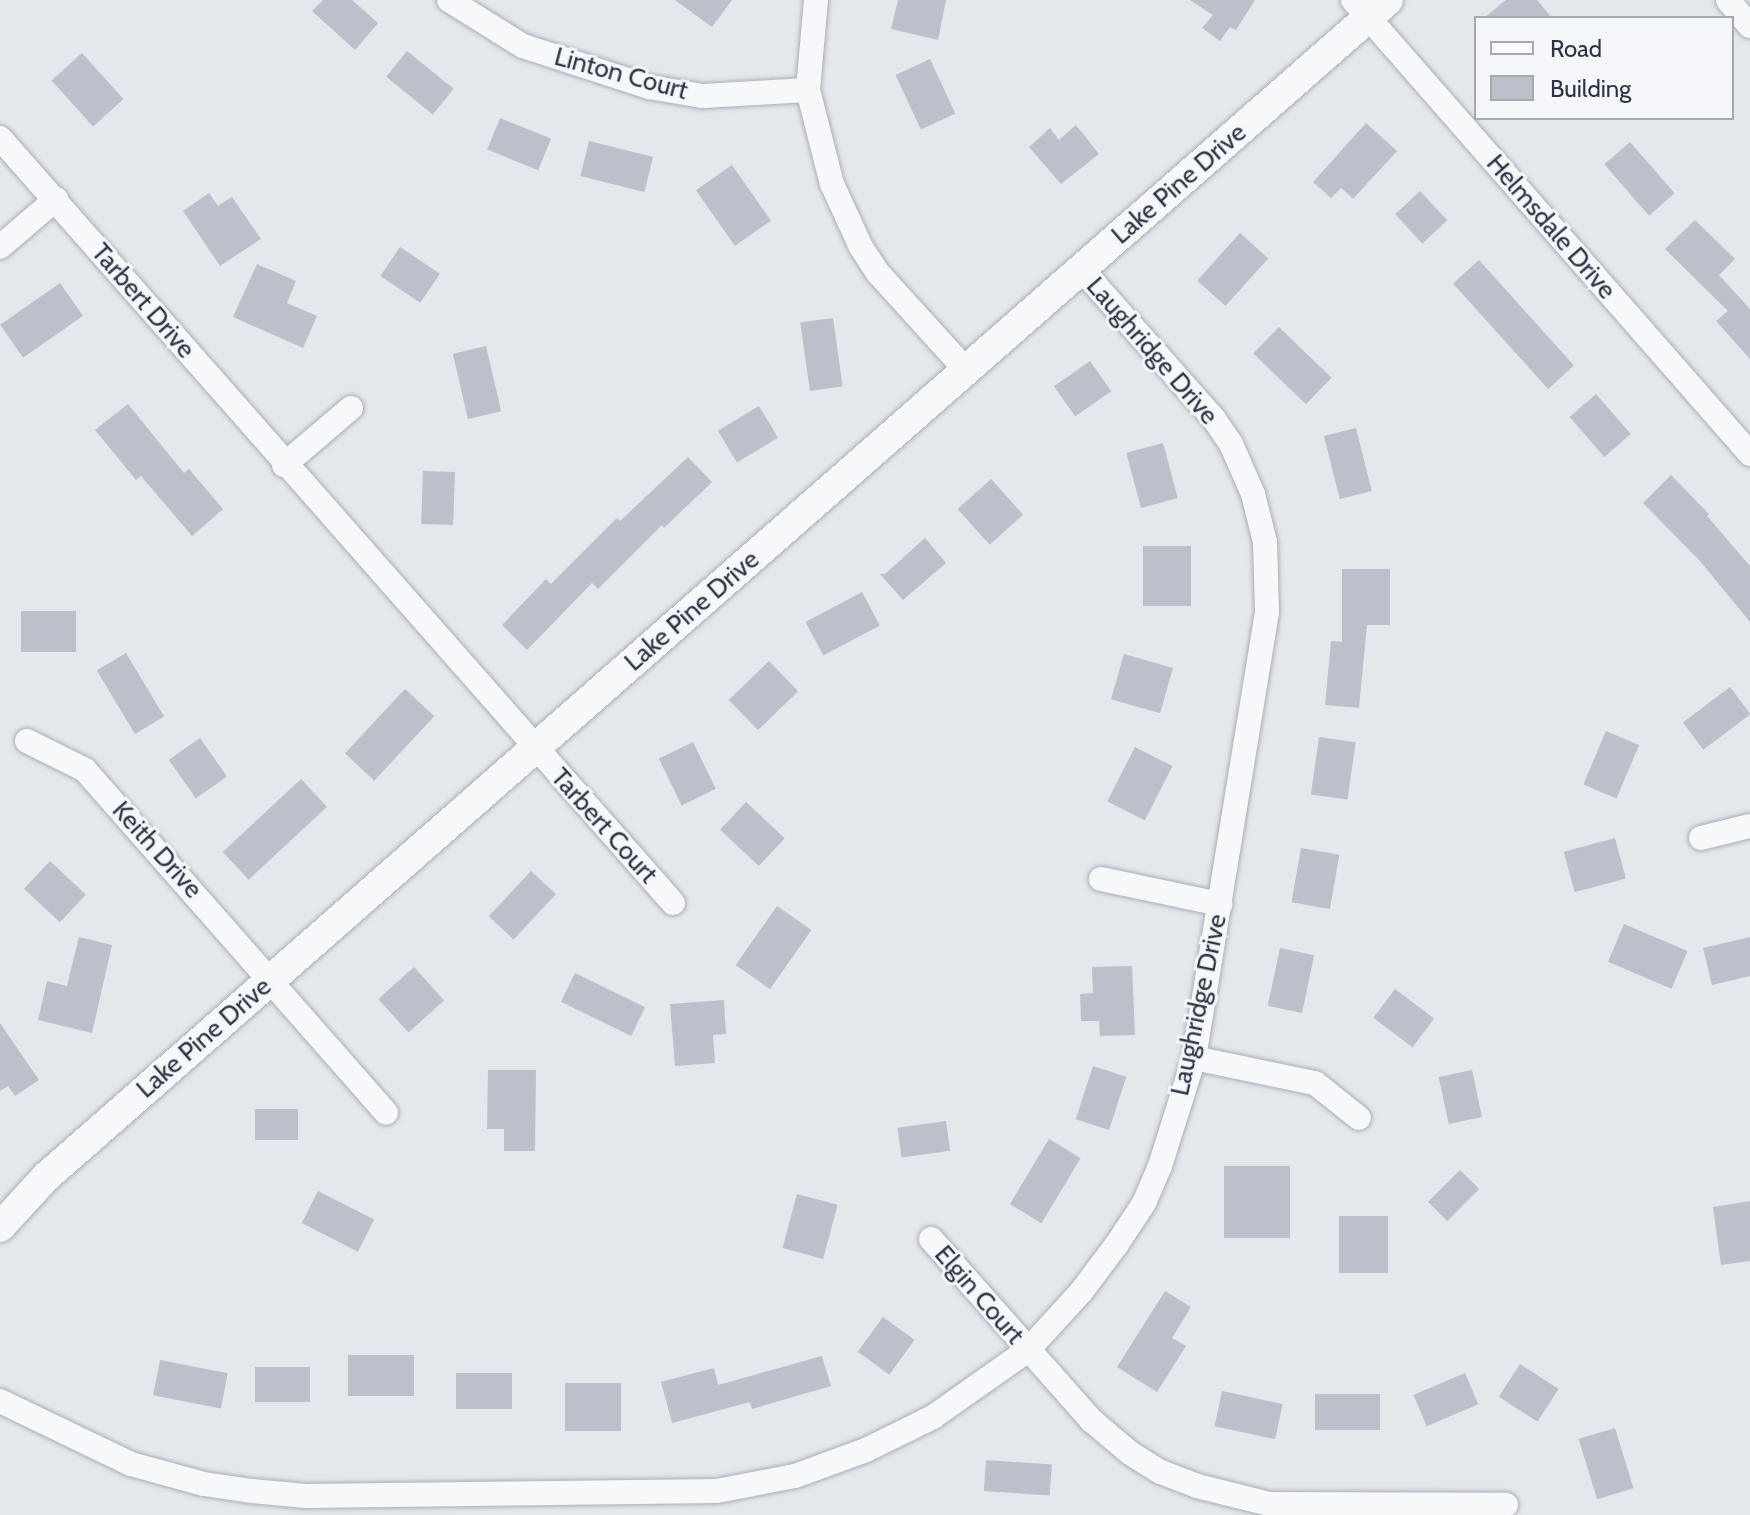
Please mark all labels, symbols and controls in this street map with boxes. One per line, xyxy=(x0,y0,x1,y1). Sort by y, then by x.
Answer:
legend xyxy=(1474,16,1734,120)
text: Road xyxy=(1550,34,1602,63)
street label: Linton Court xyxy=(551,41,691,107)
text: Building xyxy=(1550,74,1631,103)
street label: Lake Pine Drive xyxy=(1105,117,1253,251)
street label: Helmsdale Drive xyxy=(1480,148,1622,306)
street label: Tarbert Drive xyxy=(85,237,201,365)
street label: Laughridge Drive xyxy=(1080,271,1224,431)
street label: Lake Pine Drive xyxy=(618,544,766,678)
street label: Tarbert Court xyxy=(544,762,664,890)
street label: Keith Drive xyxy=(105,795,209,905)
street label: Laughridge Drive xyxy=(1165,911,1233,1099)
street label: Lake Pine Drive xyxy=(130,971,278,1105)
street label: Elgin Court xyxy=(928,1239,1030,1351)

